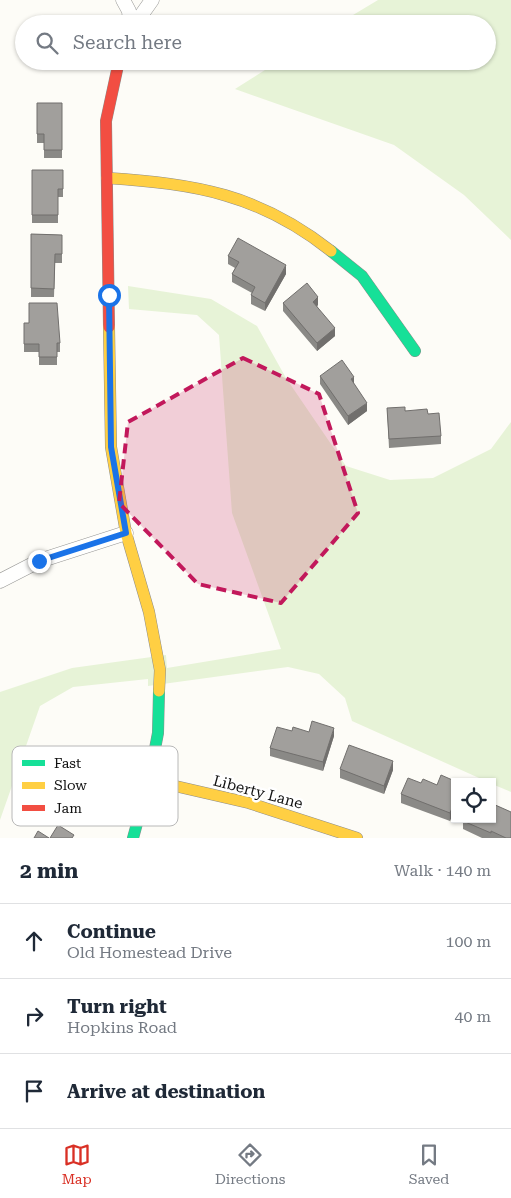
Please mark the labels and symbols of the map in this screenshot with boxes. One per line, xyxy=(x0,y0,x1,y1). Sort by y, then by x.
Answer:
route start xyxy=(98,284,121,307)
route end xyxy=(28,550,51,573)
legend xyxy=(12,746,178,826)
text: Fast xyxy=(54,755,81,771)
street label: Liberty Lane xyxy=(211,771,305,813)
text: Slow xyxy=(54,777,87,793)
text: Jam xyxy=(54,800,82,816)

